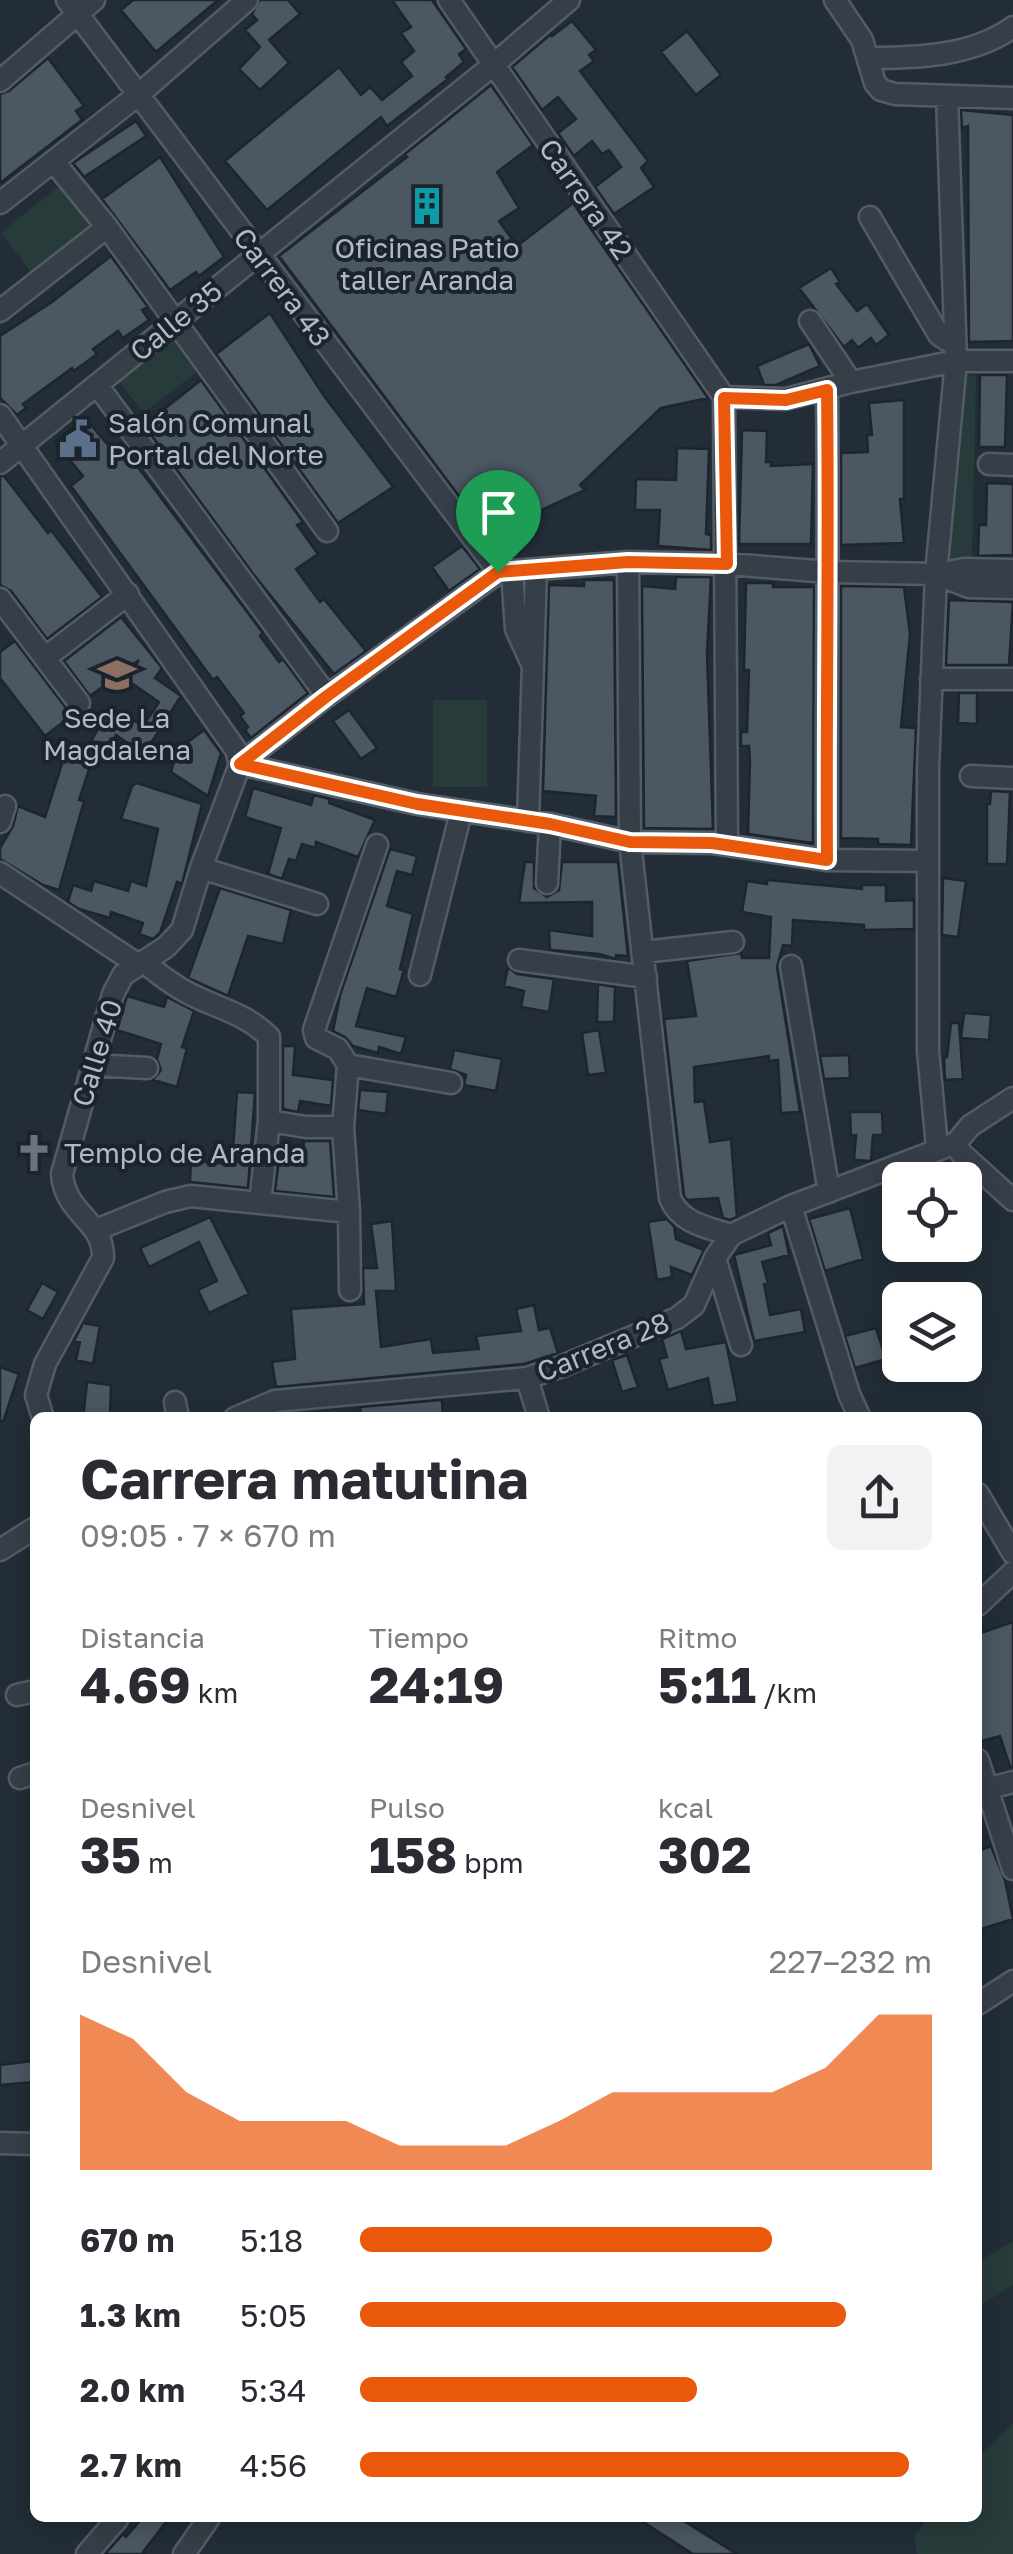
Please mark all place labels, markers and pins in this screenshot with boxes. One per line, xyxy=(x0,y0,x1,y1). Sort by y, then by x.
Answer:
building icon: Oficinas Patio taller Aranda xyxy=(406,185,448,227)
place label: Oficinas Patio taller Aranda xyxy=(334,231,520,296)
place label: Salón Comunal Portal del Norte xyxy=(108,406,324,471)
public building icon: Salón Comunal Portal del Norte xyxy=(57,418,99,460)
pin xyxy=(456,470,541,573)
school or university icon: Sede La Magdalena xyxy=(96,654,138,696)
place label: Sede La Magdalena xyxy=(43,701,191,766)
church icon: Templo de Aranda xyxy=(13,1132,55,1174)
place label: Templo de Aranda xyxy=(64,1136,306,1169)

